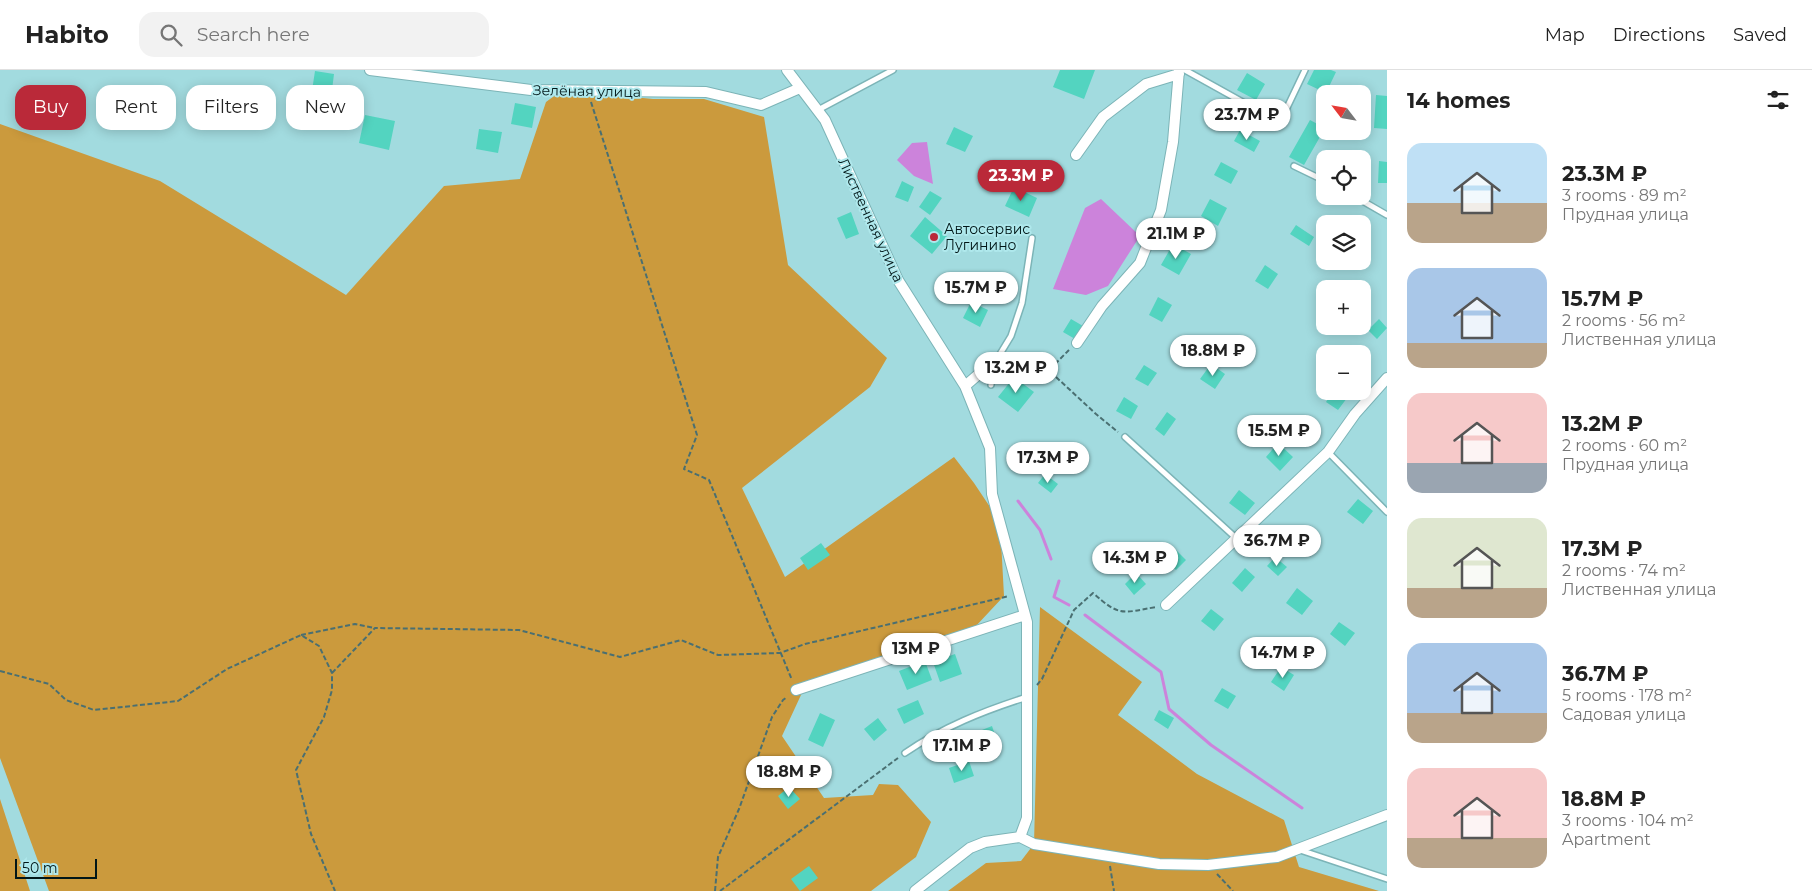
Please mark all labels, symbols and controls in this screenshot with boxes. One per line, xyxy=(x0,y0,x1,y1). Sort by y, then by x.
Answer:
search box xyxy=(139,12,489,57)
text: Habito xyxy=(25,20,109,49)
icon: search xyxy=(157,21,185,49)
text: Search here xyxy=(197,23,310,46)
text: Map xyxy=(1545,24,1585,46)
text: Directions xyxy=(1613,24,1705,46)
text: Saved xyxy=(1733,24,1787,46)
street label: Зелёная улица xyxy=(533,81,641,101)
chip: Buy xyxy=(15,85,86,130)
chip: Rent xyxy=(96,85,176,130)
chip: Filters xyxy=(186,85,276,130)
chip: New xyxy=(286,85,364,130)
north arrow xyxy=(1316,85,1371,140)
map controls xyxy=(1316,85,1371,400)
icon: filters xyxy=(1764,86,1792,114)
text: 14 homes xyxy=(1407,88,1511,113)
pin: 23.7M ₽ xyxy=(1201,98,1293,141)
text: 23.7M ₽ xyxy=(1215,105,1280,124)
button: locate xyxy=(1316,150,1371,205)
street label: Лиственная улица xyxy=(834,155,908,285)
pin: 23.3M ₽ xyxy=(975,160,1067,202)
text: 23.3M ₽ xyxy=(1562,161,1647,186)
icon: home xyxy=(1447,163,1507,223)
text: 23.3M ₽ xyxy=(989,166,1053,185)
text: 3 rooms · 89 m² xyxy=(1562,186,1687,205)
text: Прудная улица xyxy=(1562,205,1689,224)
button: layers xyxy=(1316,215,1371,270)
pin: 21.1M ₽ xyxy=(1130,218,1222,260)
place label: Автосервис Лугинино xyxy=(944,220,1030,254)
text: 21.1M ₽ xyxy=(1147,224,1205,243)
marker: Автосервис Лугинино xyxy=(928,231,940,243)
pin: 15.7M ₽ xyxy=(930,272,1022,314)
text: 15.7M ₽ xyxy=(945,278,1007,297)
button: + xyxy=(1316,280,1371,335)
text: 15.7M ₽ xyxy=(1562,286,1643,311)
icon: home xyxy=(1447,288,1507,348)
text: 2 rooms · 56 m² xyxy=(1562,311,1686,330)
text: Лиственная улица xyxy=(1562,330,1716,349)
pin: 18.8M ₽ xyxy=(1167,334,1259,377)
text: 18.8M ₽ xyxy=(1181,341,1245,360)
button: − xyxy=(1316,345,1371,400)
pin: 13.2M ₽ xyxy=(970,352,1062,394)
text: 13.2M ₽ xyxy=(985,358,1047,377)
text: 13.2M ₽ xyxy=(1562,411,1643,436)
icon: home xyxy=(1447,413,1507,473)
pin: 15.5M ₽ xyxy=(1233,414,1325,457)
text: 15.5M ₽ xyxy=(1248,421,1310,440)
text: 2 rooms · 60 m² xyxy=(1562,436,1687,455)
pin: 17.3M ₽ xyxy=(1002,442,1094,484)
text: 17.3M ₽ xyxy=(1017,448,1079,467)
text: Прудная улица xyxy=(1562,455,1689,474)
pin: 36.7M ₽ xyxy=(1231,524,1323,567)
text: 36.7M ₽ xyxy=(1244,531,1310,550)
text: 17.3M ₽ xyxy=(1562,536,1643,561)
icon: home xyxy=(1447,538,1507,598)
pin: 14.3M ₽ xyxy=(1089,542,1181,584)
text: 14.3M ₽ xyxy=(1103,548,1167,567)
text: 2 rooms · 74 m² xyxy=(1562,561,1686,580)
text: Лиственная улица xyxy=(1562,580,1716,599)
pin: 13M ₽ xyxy=(881,632,951,675)
pin: 14.7M ₽ xyxy=(1237,636,1329,679)
text: 13M ₽ xyxy=(892,639,940,658)
text: 14.7M ₽ xyxy=(1251,643,1315,662)
text: 36.7M ₽ xyxy=(1562,661,1649,686)
icon: home xyxy=(1447,663,1507,723)
text: 5 rooms · 178 m² xyxy=(1562,686,1692,705)
text: Садовая улица xyxy=(1562,705,1686,724)
pin: 17.1M ₽ xyxy=(916,730,1008,772)
text: 17.1M ₽ xyxy=(933,736,991,755)
pin: 18.8M ₽ xyxy=(743,756,835,798)
text: 18.8M ₽ xyxy=(757,762,821,781)
text: 18.8M ₽ xyxy=(1562,786,1646,811)
icon: home xyxy=(1447,788,1507,848)
text: 3 rooms · 104 m² xyxy=(1562,811,1694,830)
text: Apartment xyxy=(1562,830,1651,849)
scale bar xyxy=(15,856,98,879)
text: 50 m xyxy=(22,859,58,877)

